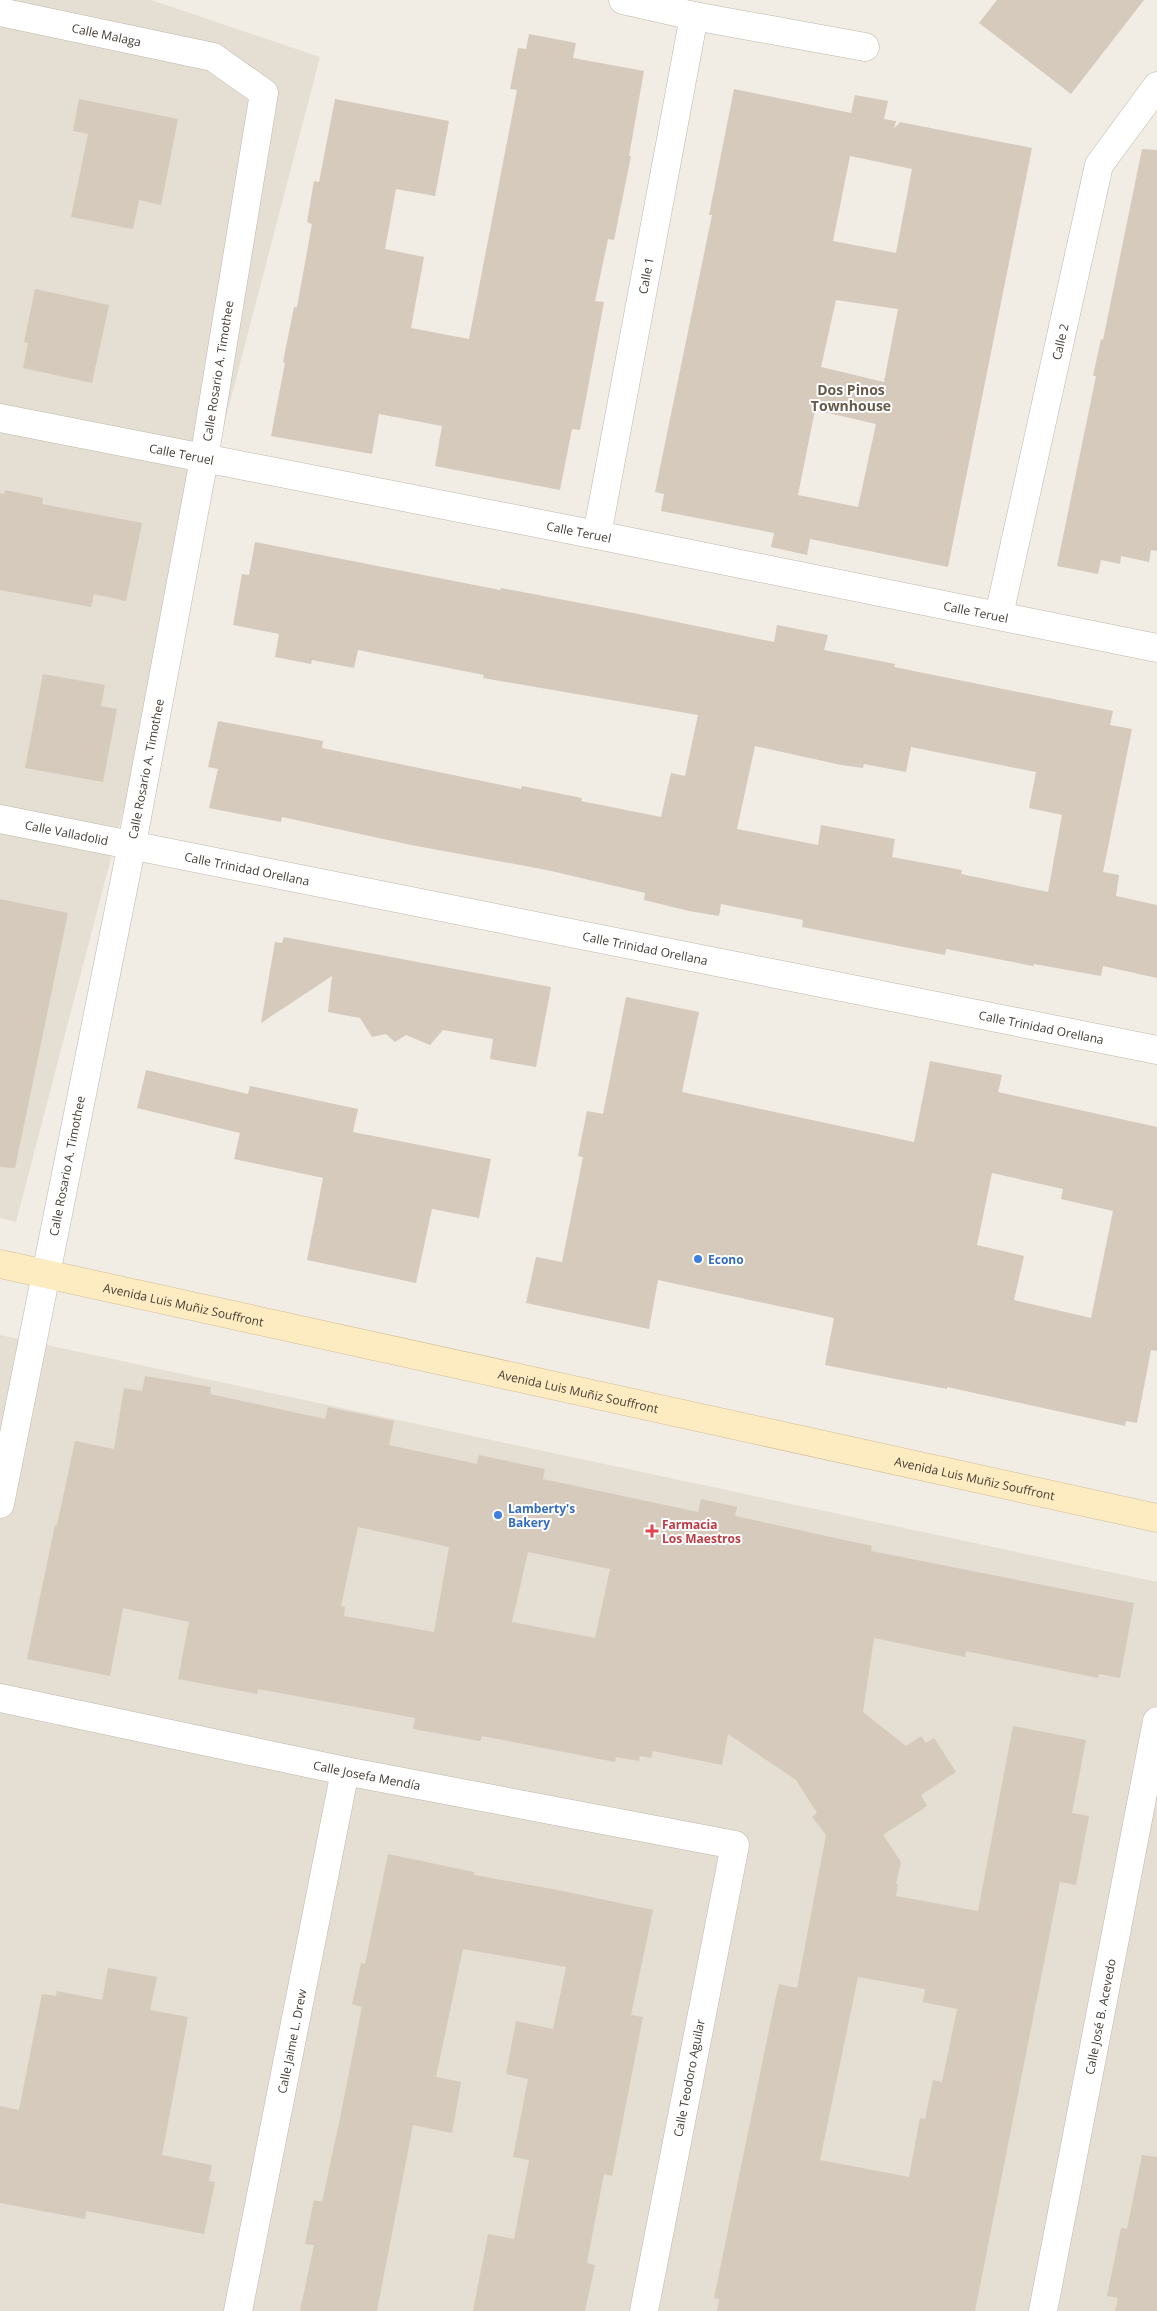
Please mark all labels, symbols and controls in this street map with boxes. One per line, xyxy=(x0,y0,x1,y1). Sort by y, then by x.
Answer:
street label: Calle Malaga xyxy=(70,19,143,50)
street label: Calle 1 xyxy=(634,256,657,295)
street label: Calle Rosario A. Timothee xyxy=(198,299,238,443)
street label: Calle 2 xyxy=(1047,322,1072,362)
district label: Dos Pinos Townhouse xyxy=(811,380,891,415)
street label: Calle Teruel xyxy=(148,439,215,468)
street label: Calle Teruel xyxy=(545,517,613,546)
street label: Calle Teruel xyxy=(942,597,1010,626)
street label: Calle Rosario A. Timothee xyxy=(124,697,168,840)
street label: Calle Valladolid xyxy=(23,816,110,849)
street label: Calle Trinidad Orellana xyxy=(183,848,311,889)
street label: Calle Trinidad Orellana xyxy=(581,927,709,969)
street label: Calle Trinidad Orellana xyxy=(977,1006,1106,1048)
street label: Calle Rosario A. Timothee xyxy=(45,1094,89,1237)
place label: Econo xyxy=(708,1251,744,1268)
marker: Econo xyxy=(692,1253,704,1265)
street label: Avenida Luis Muñiz Souffront xyxy=(102,1278,265,1330)
street label: Avenida Luis Muñiz Souffront xyxy=(496,1365,660,1417)
street label: Avenida Luis Muñiz Souffront xyxy=(893,1452,1057,1504)
place label: Lamberty's Bakery xyxy=(508,1500,575,1531)
marker: Lamberty's Bakery xyxy=(492,1509,504,1521)
place label: Farmacia Los Maestros xyxy=(662,1516,741,1547)
marker: Farmacia Los Maestros xyxy=(646,1525,658,1537)
street label: Calle Josefa Mendía xyxy=(312,1756,422,1794)
street label: Calle José B. Acevedo xyxy=(1080,1957,1119,2076)
street label: Calle Jaime L. Drew xyxy=(273,1987,310,2095)
street label: Calle Teodoro Aguilar xyxy=(669,2018,709,2138)

